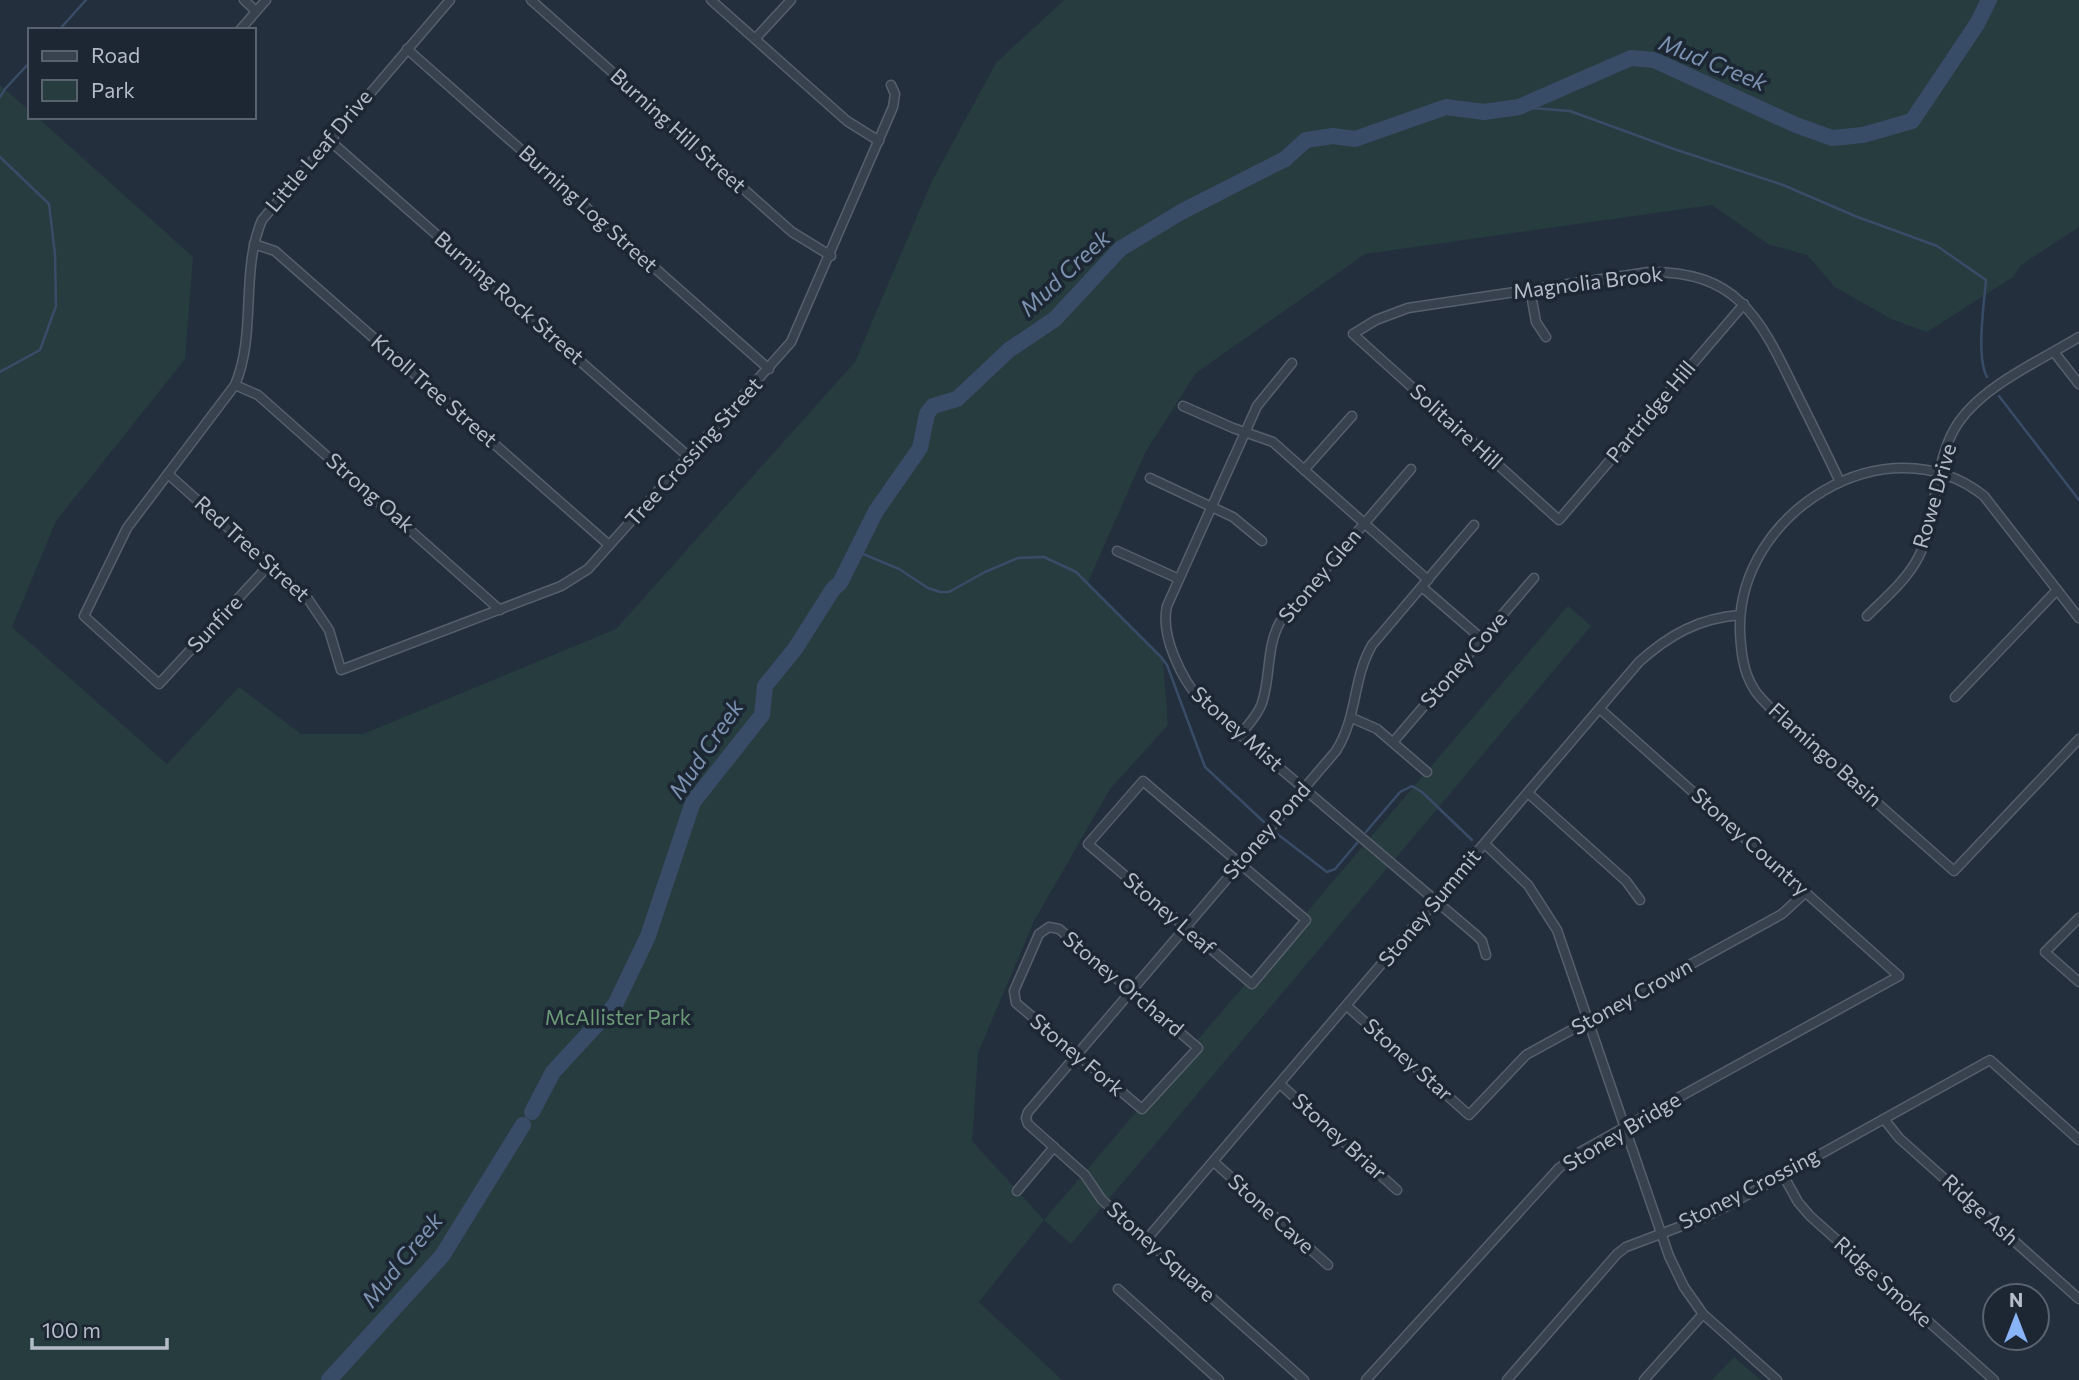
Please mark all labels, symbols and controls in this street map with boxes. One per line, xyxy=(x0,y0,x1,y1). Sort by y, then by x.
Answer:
legend xyxy=(28,28,256,119)
water label: Mud Creek xyxy=(1655,28,1772,97)
text: Road xyxy=(91,42,140,67)
street label: Burning Hill Street xyxy=(606,62,752,197)
text: Park xyxy=(91,77,135,102)
street label: Little Leaf Drive xyxy=(259,84,376,216)
street label: Burning Log Street xyxy=(515,139,663,277)
water label: Mud Creek xyxy=(1013,223,1116,321)
street label: Burning Rock Street xyxy=(430,225,590,369)
street label: Magnolia Brook xyxy=(1512,260,1664,303)
street label: Knoll Tree Street xyxy=(367,328,503,451)
street label: Partridge Hill xyxy=(1600,355,1700,467)
street label: Tree Crossing Street xyxy=(619,371,766,531)
street label: Solitaire Hill xyxy=(1406,378,1508,474)
street label: Rowe Drive xyxy=(1907,440,1960,551)
street label: Strong Oak xyxy=(322,447,420,537)
street label: Red Tree Street xyxy=(190,490,316,606)
street label: Stoney Glen xyxy=(1272,523,1365,627)
street label: Sunfire xyxy=(181,589,247,657)
street label: Stoney Cove xyxy=(1414,606,1511,712)
street label: Stoney Mist xyxy=(1187,680,1289,775)
water label: Mud Creek xyxy=(662,693,749,803)
street label: Flamingo Basin xyxy=(1764,697,1888,811)
street label: Stoney Pond xyxy=(1217,776,1315,884)
street label: Stoney Country xyxy=(1687,782,1815,900)
street label: Stoney Summit xyxy=(1372,843,1485,971)
street label: Stoney Leaf xyxy=(1119,866,1221,960)
street label: Stoney Orchard xyxy=(1059,925,1189,1041)
street label: Stoney Crown xyxy=(1566,952,1696,1039)
park label: McAllister Park xyxy=(545,1004,691,1029)
street label: Stoney Fork xyxy=(1026,1007,1130,1100)
street label: Stoney Star xyxy=(1359,1012,1459,1105)
street label: Stoney Bridge xyxy=(1558,1086,1684,1176)
street label: Stoney Briar xyxy=(1288,1087,1392,1185)
street label: Stoney Crossing xyxy=(1674,1142,1822,1234)
street label: Stone Cave xyxy=(1224,1168,1320,1258)
street label: Ridge Ash xyxy=(1938,1168,2024,1250)
street label: Stoney Square xyxy=(1103,1196,1221,1306)
water label: Mud Creek xyxy=(355,1206,448,1312)
street label: Ridge Smoke xyxy=(1830,1230,1938,1331)
north arrow xyxy=(1981,1282,2051,1352)
text: N xyxy=(2009,1288,2023,1311)
scale bar xyxy=(32,1306,166,1350)
text: 100 m xyxy=(42,1317,101,1342)

